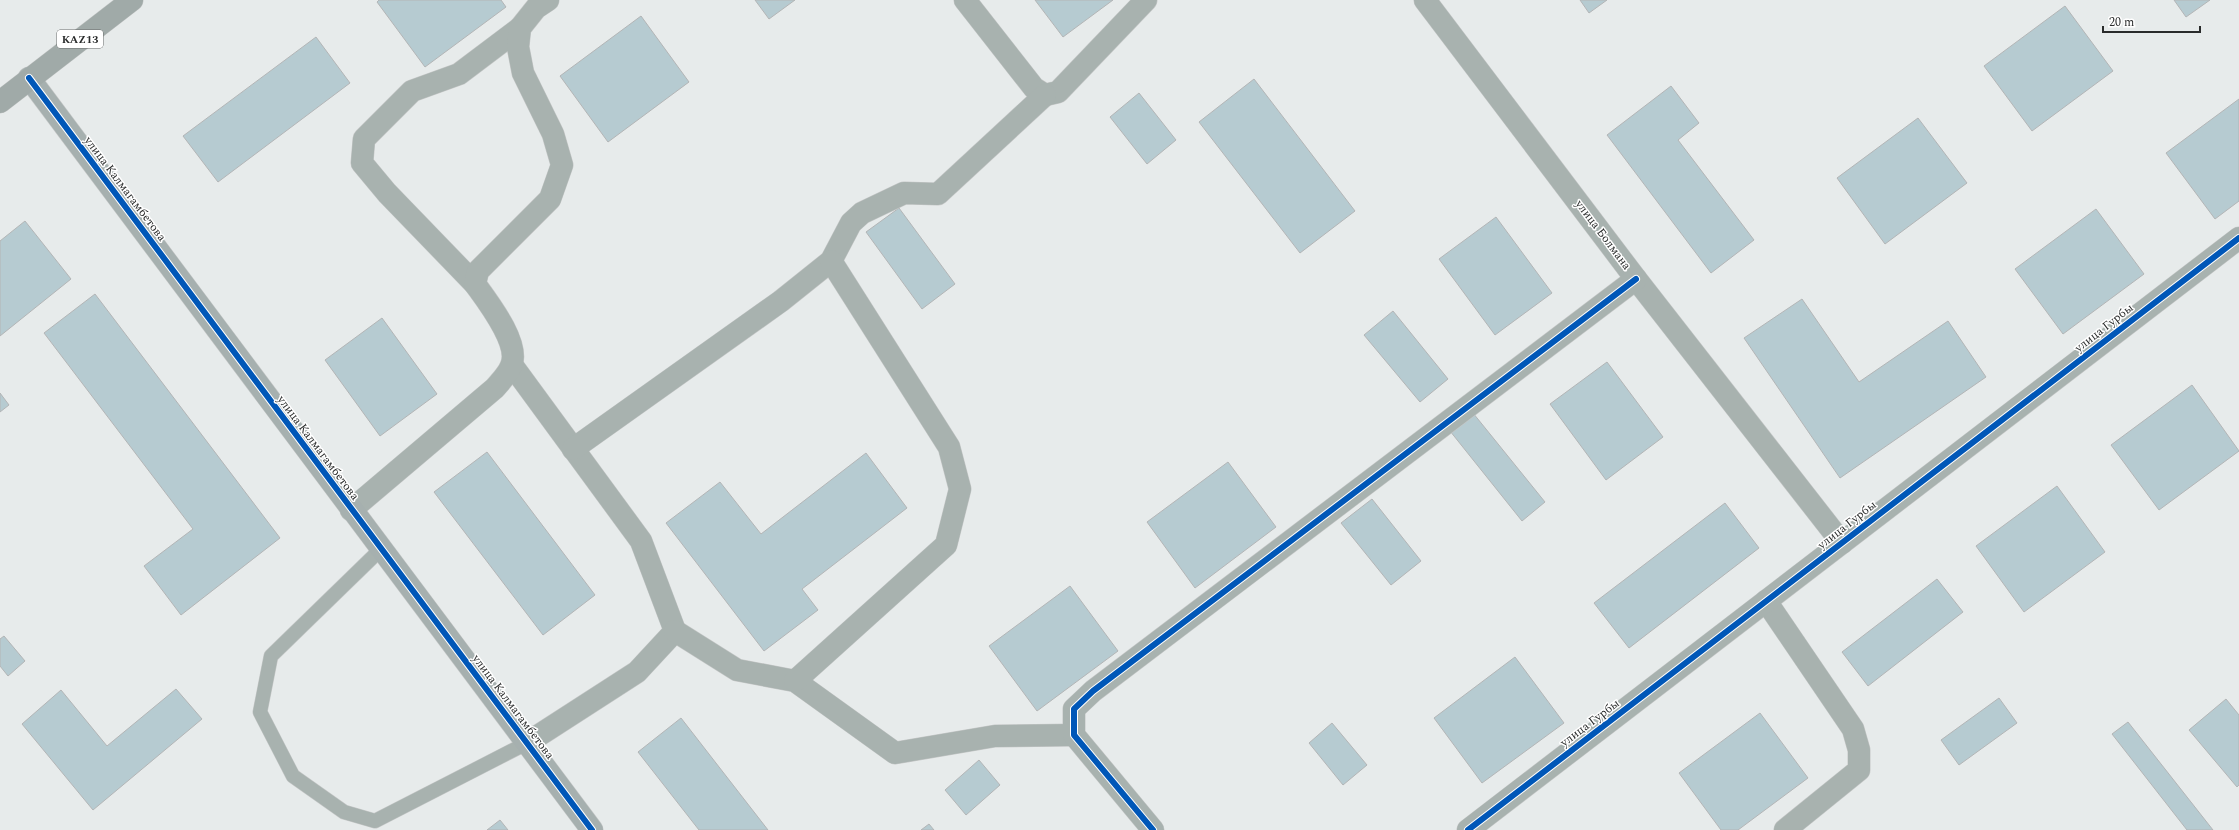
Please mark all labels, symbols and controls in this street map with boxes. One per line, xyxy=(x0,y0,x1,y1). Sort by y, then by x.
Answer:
scale bar xyxy=(2103,8,2200,34)
text: 20 m xyxy=(2109,13,2134,32)
road number: KAZ13 xyxy=(57,30,103,48)
street label: улица Калмагамбетова xyxy=(79,132,171,246)
street label: улица Болмана xyxy=(1570,195,1636,274)
street label: улица Гурбы xyxy=(2070,299,2138,358)
street label: улица Калмагамбетова xyxy=(272,391,364,505)
street label: улица Гурбы xyxy=(1813,496,1881,555)
street label: улица Калмагамбетова xyxy=(467,650,559,764)
street label: улица Гурбы xyxy=(1555,694,1624,752)

